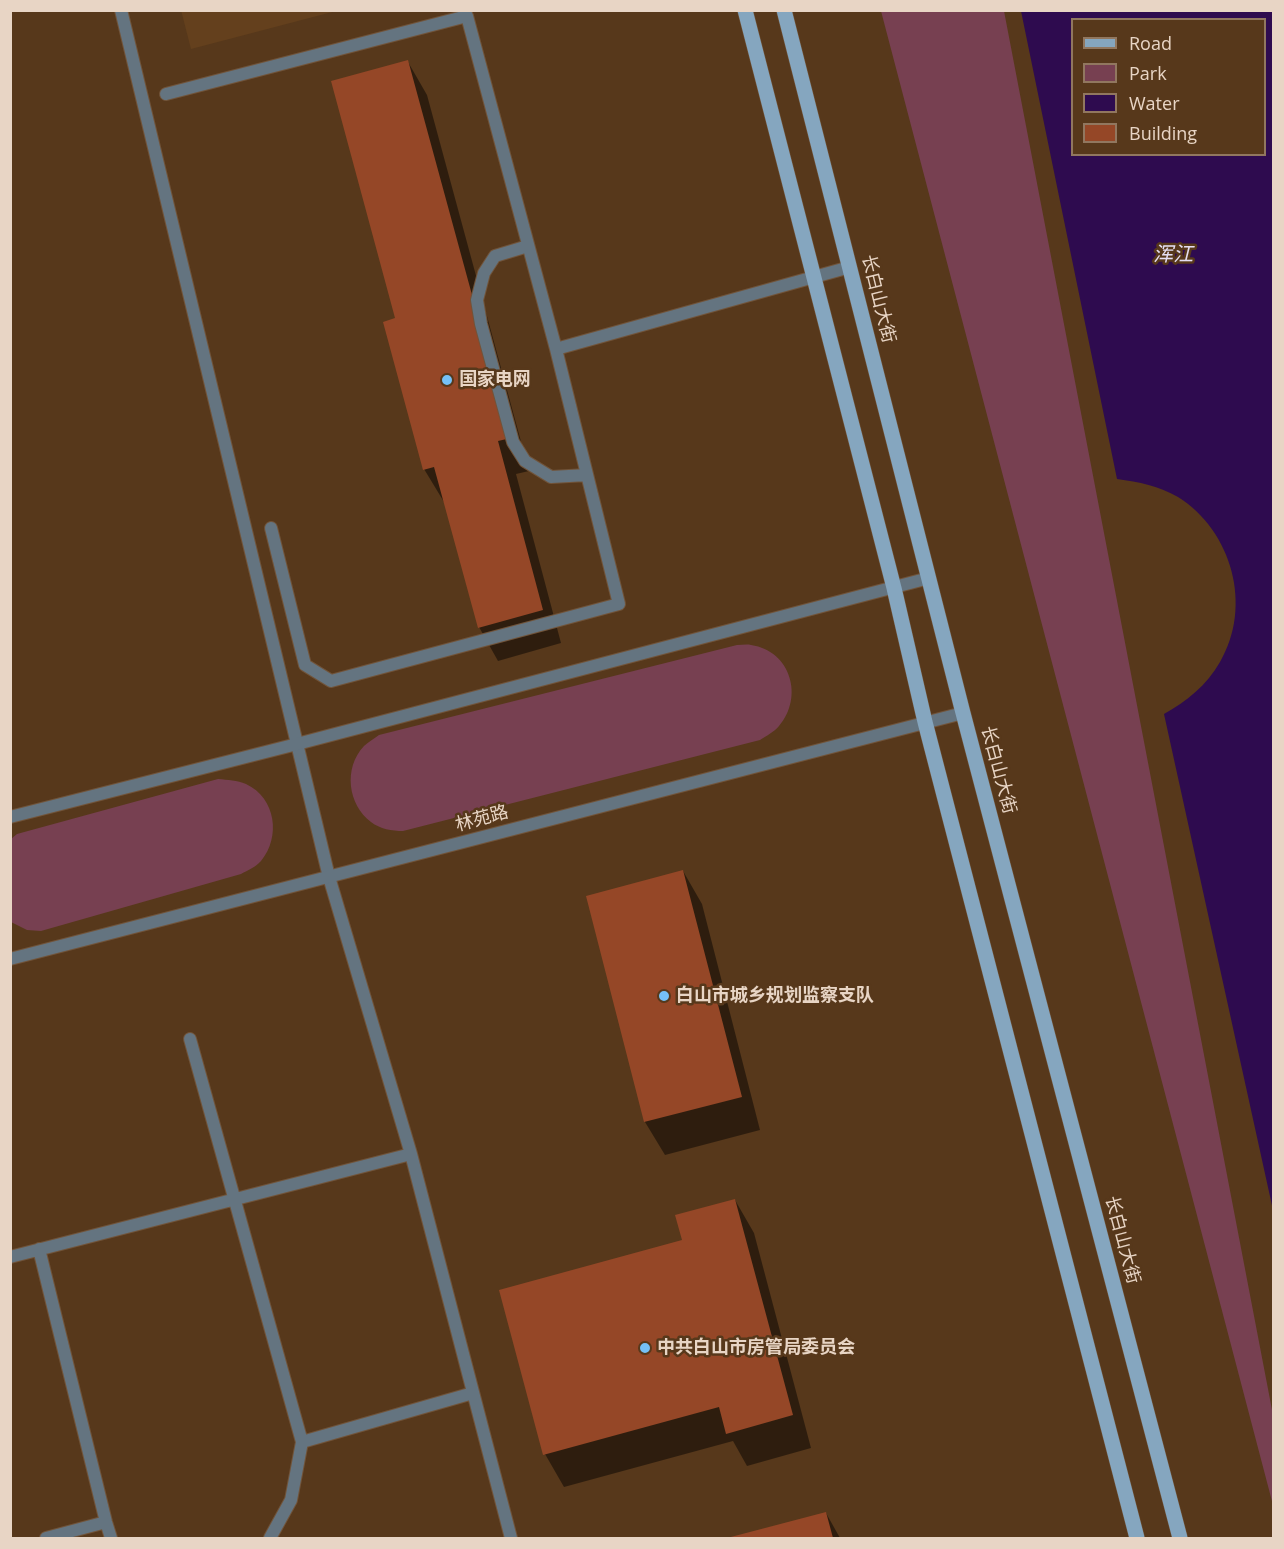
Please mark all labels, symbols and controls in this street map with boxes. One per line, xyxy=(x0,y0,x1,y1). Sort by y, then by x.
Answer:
legend xyxy=(1071,18,1266,156)
text: Road xyxy=(1129,31,1172,55)
text: Park xyxy=(1129,61,1167,85)
text: Water xyxy=(1129,91,1180,115)
text: Building xyxy=(1129,121,1197,145)
water label: 浑江 xyxy=(1153,243,1193,267)
street label: 长白山大街 xyxy=(857,253,899,345)
place label: 国家电网 xyxy=(459,369,531,391)
marker: 国家电网 xyxy=(440,373,454,387)
street label: 长白山大街 xyxy=(976,724,1020,816)
street label: 林苑路 xyxy=(453,802,511,836)
place label: 白山市城乡规划监察支队 xyxy=(676,985,874,1007)
marker: 白山市城乡规划监察支队 xyxy=(657,989,671,1003)
street label: 长白山大街 xyxy=(1100,1194,1144,1286)
place label: 中共白山市房管局委员会 xyxy=(657,1337,855,1359)
marker: 中共白山市房管局委员会 xyxy=(638,1341,652,1355)

